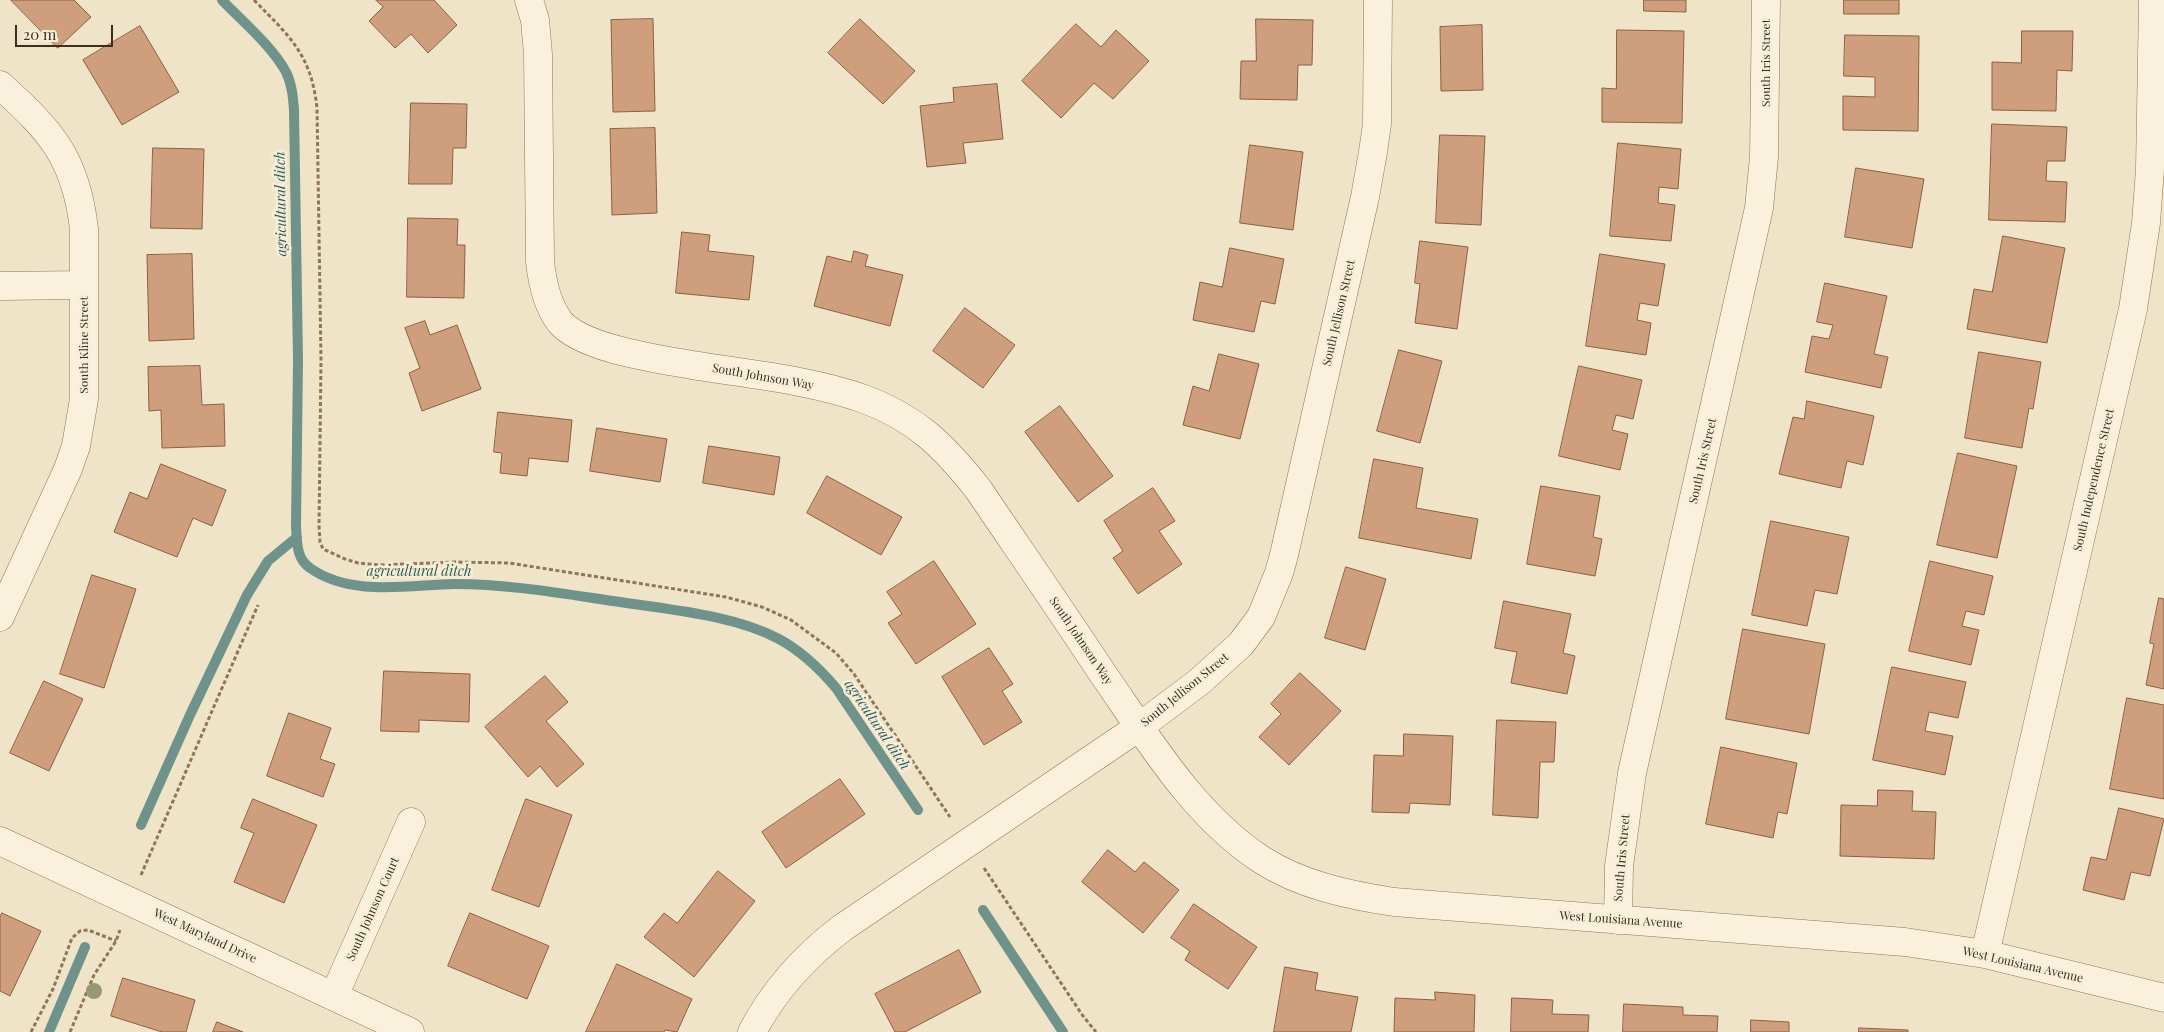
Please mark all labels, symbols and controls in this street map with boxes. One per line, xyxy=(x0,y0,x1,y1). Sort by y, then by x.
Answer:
scale bar xyxy=(18,15,115,47)
street label: South Iris Street xyxy=(1759,19,1773,107)
text: 20 m xyxy=(23,24,56,44)
water label: agricultural ditch xyxy=(272,151,290,257)
street label: South Jellison Street xyxy=(1320,258,1358,368)
street label: South Kline Street xyxy=(77,296,91,394)
street label: South Johnson Way xyxy=(711,361,815,393)
street label: South Independence Street xyxy=(2071,407,2117,553)
street label: South Iris Street xyxy=(1686,417,1720,505)
water label: agricultural ditch xyxy=(367,564,471,580)
street label: South Johnson Way xyxy=(1046,594,1116,688)
street label: South Jellison Street xyxy=(1138,650,1232,730)
water label: agricultural ditch xyxy=(841,677,913,773)
street label: South Iris Street xyxy=(1611,814,1633,902)
street label: South Johnson Court xyxy=(344,855,402,963)
street label: West Maryland Drive xyxy=(151,906,259,966)
street label: West Louisiana Avenue xyxy=(1559,909,1683,931)
street label: West Louisiana Avenue xyxy=(1961,944,2085,986)

